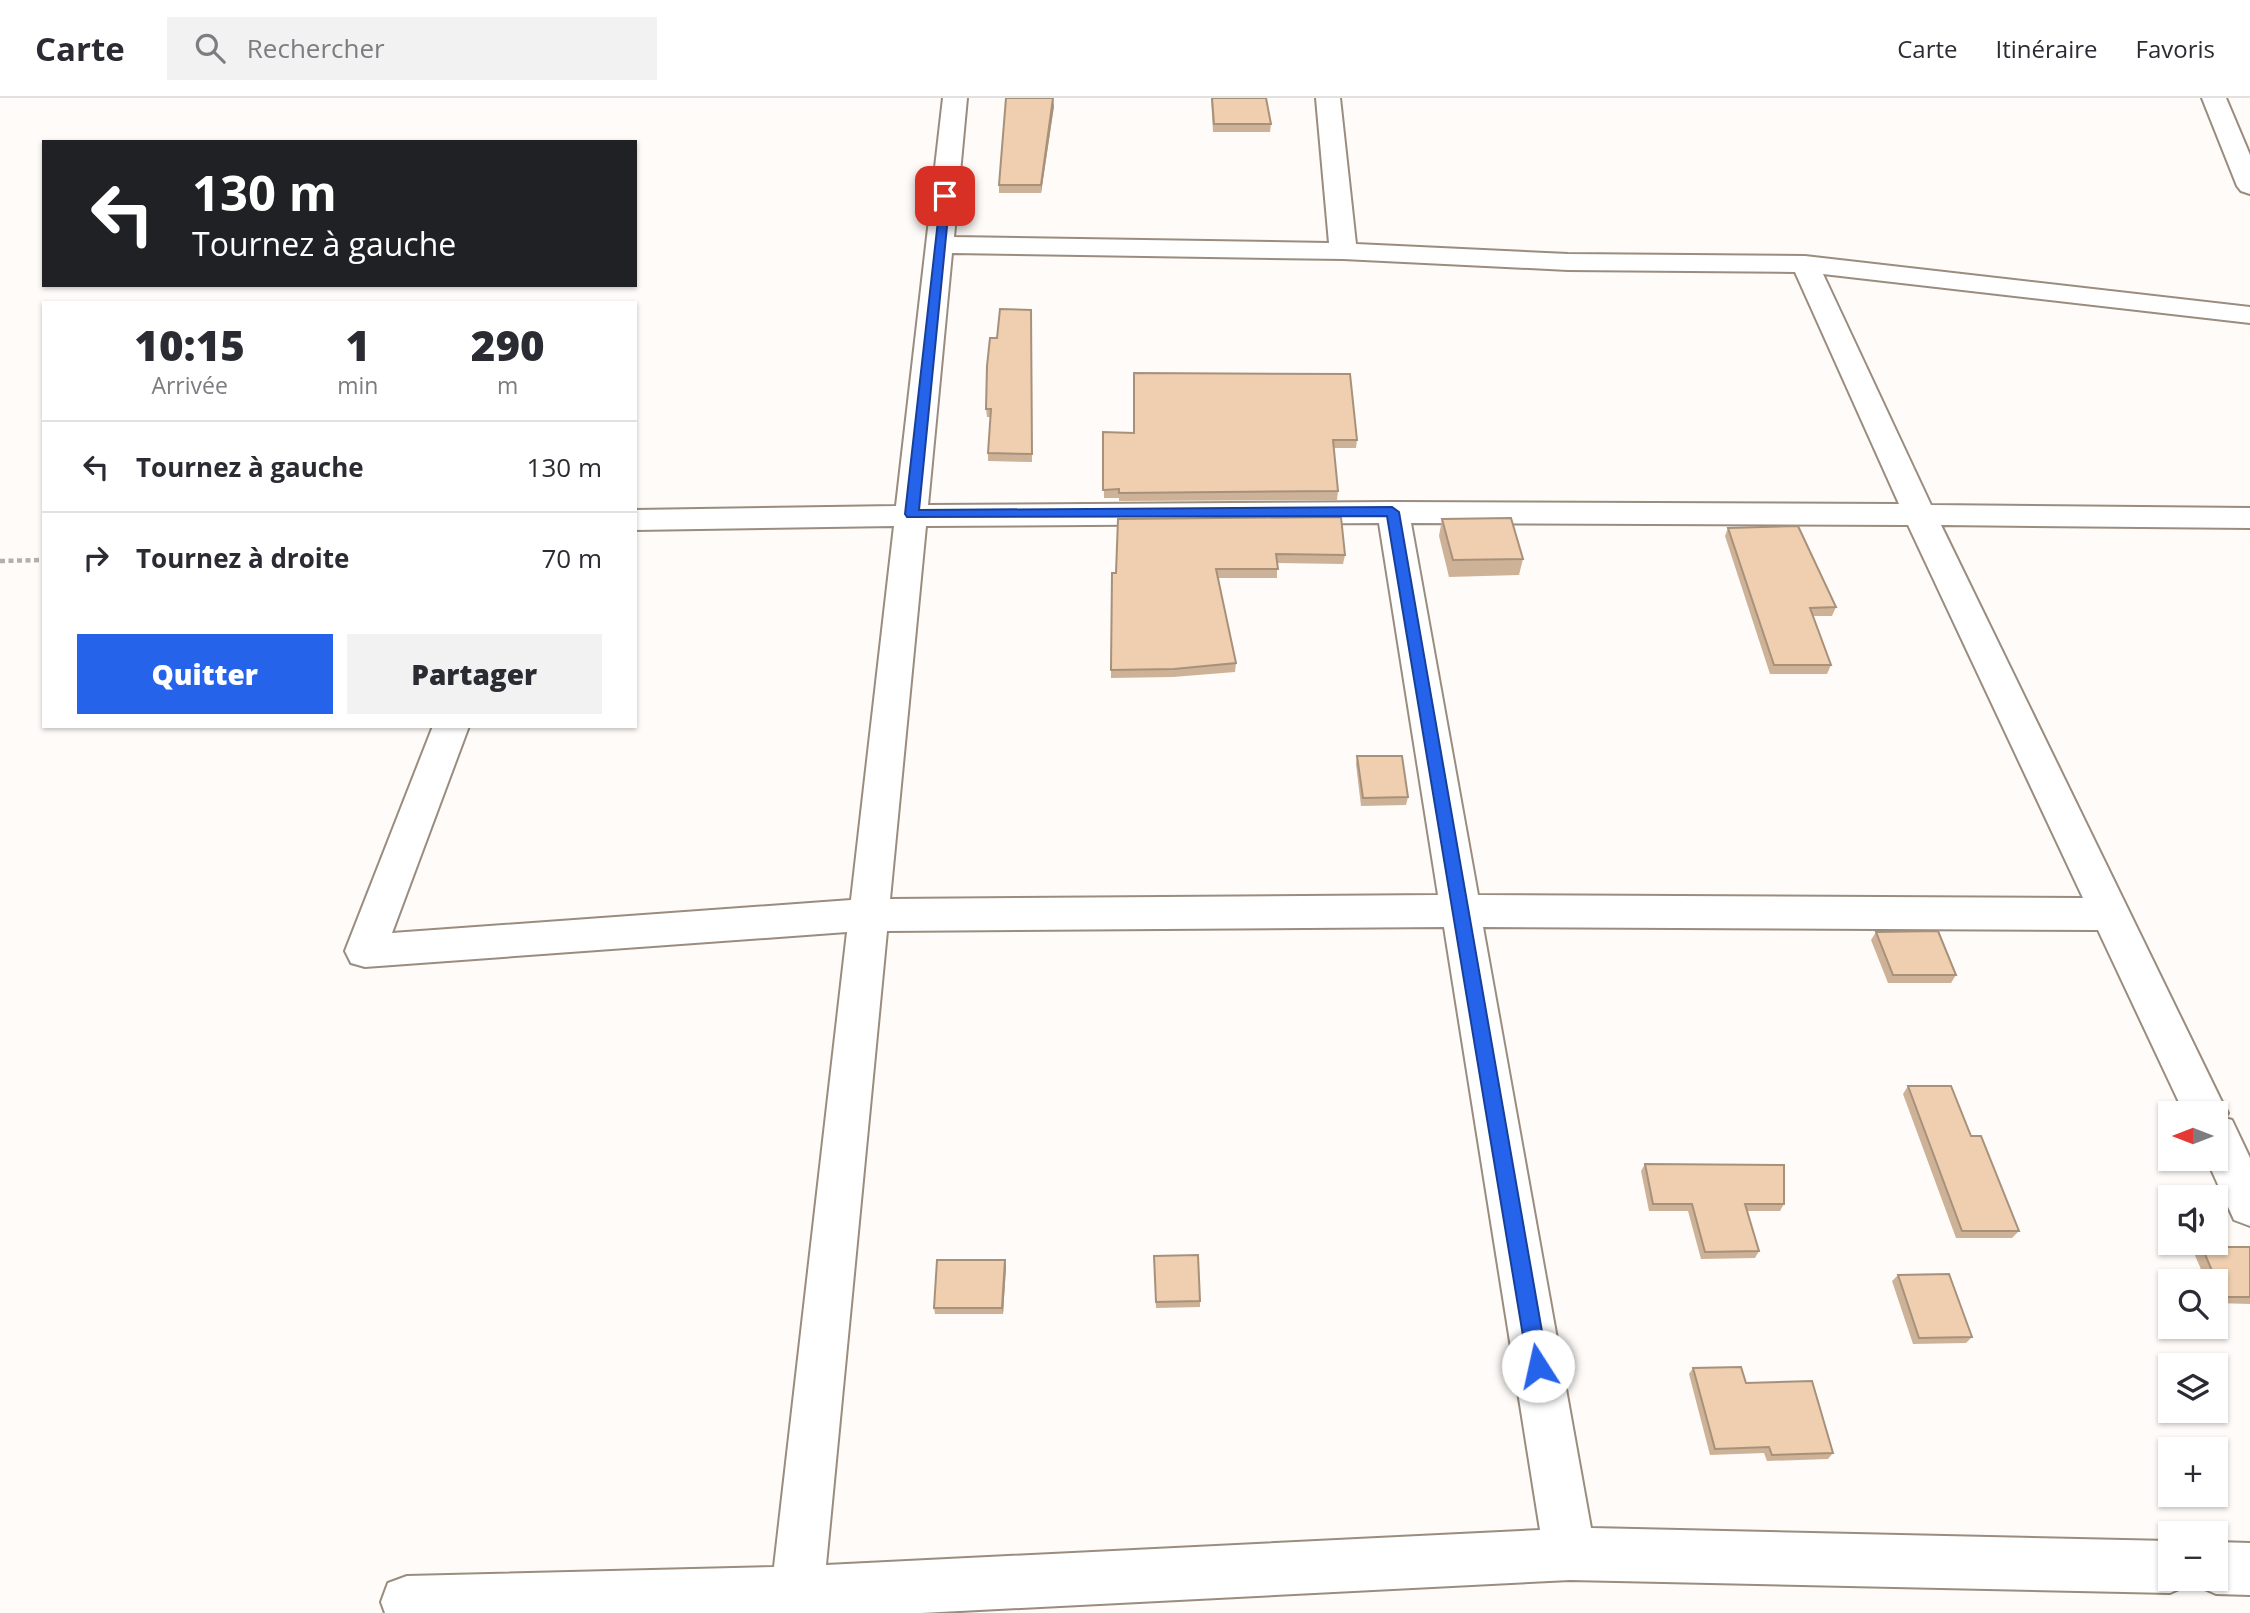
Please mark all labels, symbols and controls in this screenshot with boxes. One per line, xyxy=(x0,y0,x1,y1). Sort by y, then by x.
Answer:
search box xyxy=(167,17,657,80)
text: Carte xyxy=(35,26,125,71)
icon: search xyxy=(191,29,229,67)
text: Rechercher xyxy=(247,30,385,66)
text: Carte xyxy=(1897,32,1958,65)
text: Itinéraire xyxy=(1996,32,2098,65)
text: Favoris xyxy=(2136,32,2215,65)
text: 130 m xyxy=(192,159,337,225)
pin xyxy=(915,166,975,226)
icon: left xyxy=(77,168,168,259)
icon: arrive xyxy=(926,177,964,215)
text: Tournez à gauche xyxy=(192,222,456,265)
text: 10:15 xyxy=(134,316,245,373)
text: 1 xyxy=(346,316,370,373)
text: 290 xyxy=(471,316,545,373)
text: Arrivée xyxy=(151,369,228,401)
text: min xyxy=(337,369,378,401)
text: m xyxy=(497,369,518,401)
icon: left xyxy=(77,448,115,486)
text: Tournez à gauche xyxy=(136,449,364,485)
text: 130 m xyxy=(527,449,602,485)
icon: right xyxy=(77,539,115,577)
text: Tournez à droite xyxy=(136,540,349,576)
text: 70 m xyxy=(541,540,602,576)
button: Quitter xyxy=(77,634,333,714)
button: Partager xyxy=(347,634,602,714)
north arrow xyxy=(2158,1101,2228,1171)
map controls xyxy=(2158,1101,2228,1591)
button: sound xyxy=(2158,1185,2228,1255)
button: search xyxy=(2158,1269,2228,1339)
position arrow xyxy=(1501,1329,1575,1403)
button: layers xyxy=(2158,1353,2228,1423)
button: + xyxy=(2158,1437,2228,1507)
button: − xyxy=(2158,1521,2228,1591)

